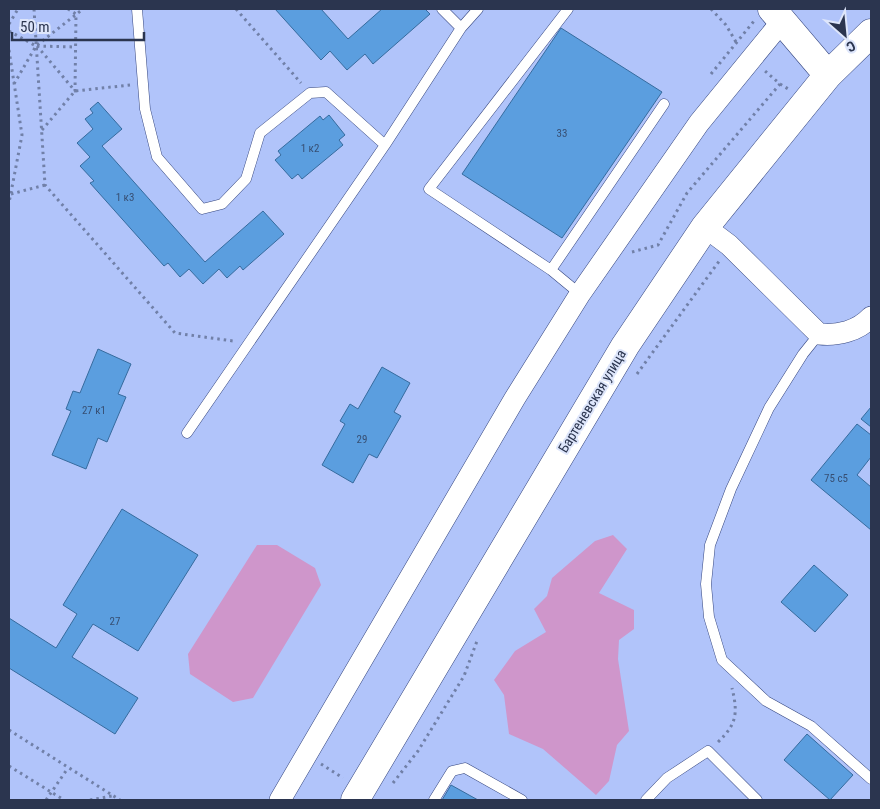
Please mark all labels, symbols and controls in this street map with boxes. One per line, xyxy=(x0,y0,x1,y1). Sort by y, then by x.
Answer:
scale bar xyxy=(12,10,145,42)
north arrow xyxy=(820,10,870,60)
text: 50 m xyxy=(20,18,50,36)
text: С xyxy=(844,38,858,56)
house number: 33 xyxy=(557,127,567,140)
house number: 1 к2 xyxy=(301,142,319,155)
house number: 1 к3 xyxy=(116,191,134,204)
street label: Бартеневская улица xyxy=(555,347,629,455)
house number: 27 к1 xyxy=(82,404,106,417)
house number: 29 xyxy=(357,433,367,446)
house number: 75 с5 xyxy=(824,472,848,485)
house number: 27 xyxy=(110,615,120,628)

